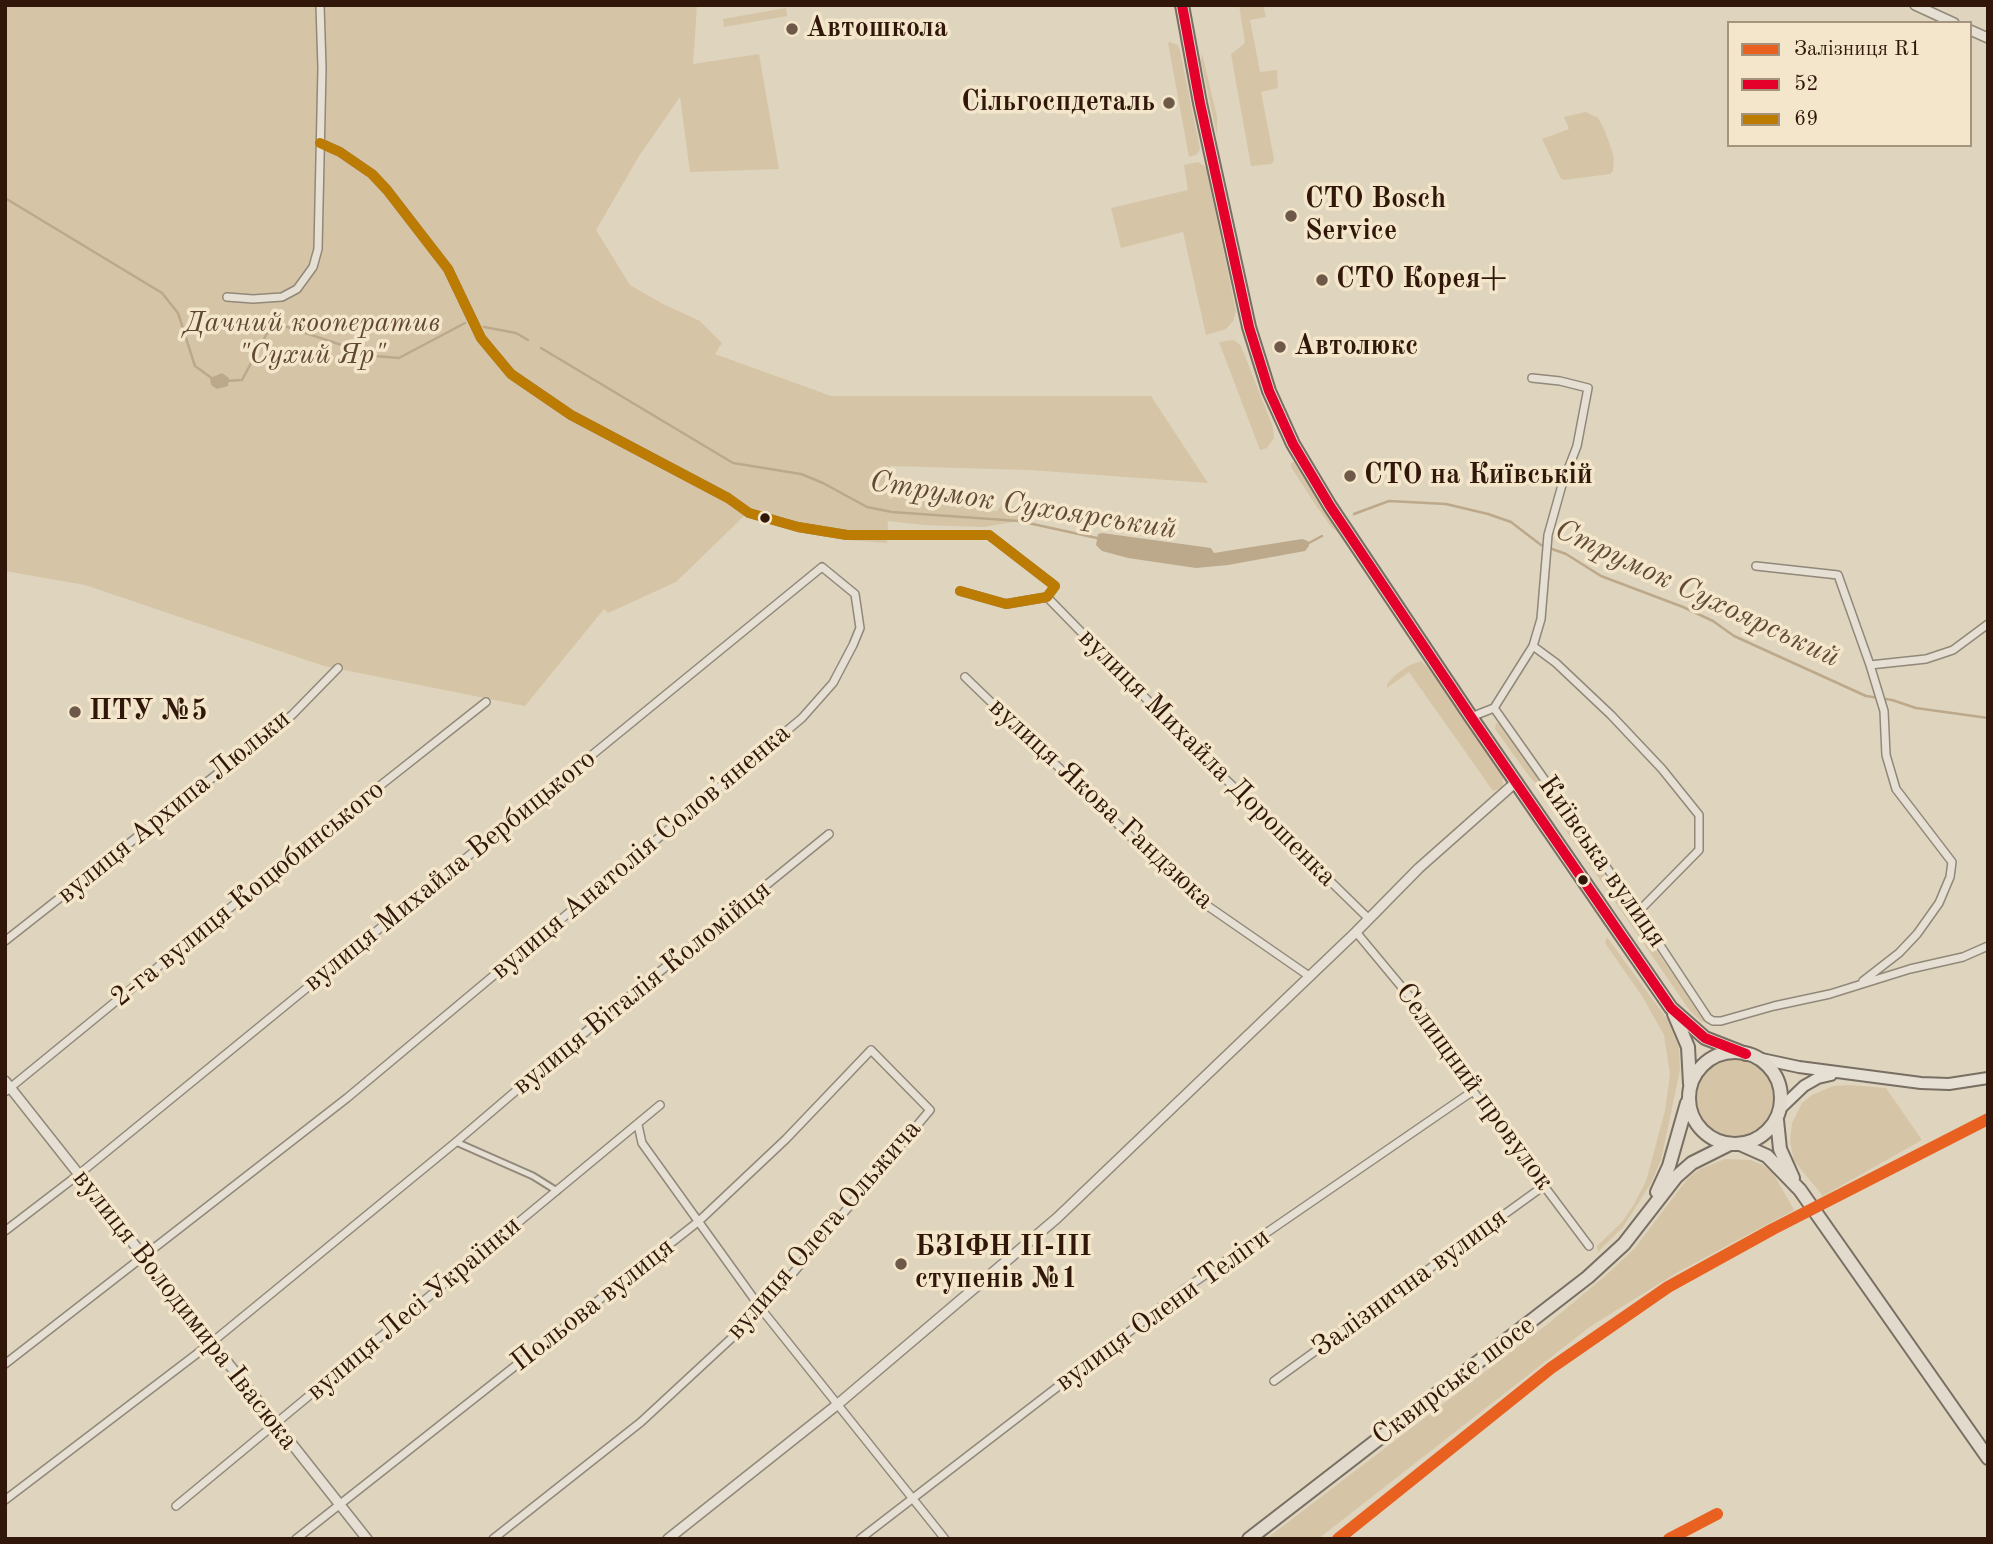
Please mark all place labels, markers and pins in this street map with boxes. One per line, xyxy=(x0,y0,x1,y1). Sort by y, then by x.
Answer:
place label: Автошкола xyxy=(806,12,948,46)
marker: Автошкола xyxy=(784,21,800,37)
place label: Сільгоспдеталь xyxy=(961,86,1155,120)
marker: Сільгоспдеталь xyxy=(1161,95,1177,111)
place label: СТО Bosch Service xyxy=(1305,183,1446,249)
marker: СТО Bosch Service xyxy=(1283,208,1299,224)
place label: СТО Корея+ xyxy=(1336,263,1507,297)
marker: СТО Корея+ xyxy=(1314,272,1330,288)
place label: Автолюкс xyxy=(1294,330,1418,364)
marker: Автолюкс xyxy=(1272,339,1288,355)
place label: СТО на Київській xyxy=(1364,459,1593,493)
marker: СТО на Київській xyxy=(1342,468,1358,484)
unlabelled marker xyxy=(758,511,772,525)
place label: ПТУ №5 xyxy=(89,695,207,729)
marker: ПТУ №5 xyxy=(67,704,83,720)
unlabelled marker xyxy=(1576,873,1590,887)
place label: БЗІФН ІІ-ІІІ ступенів №1 xyxy=(915,1231,1092,1297)
marker: БЗІФН ІІ-ІІІ ступенів №1 xyxy=(893,1256,909,1272)

